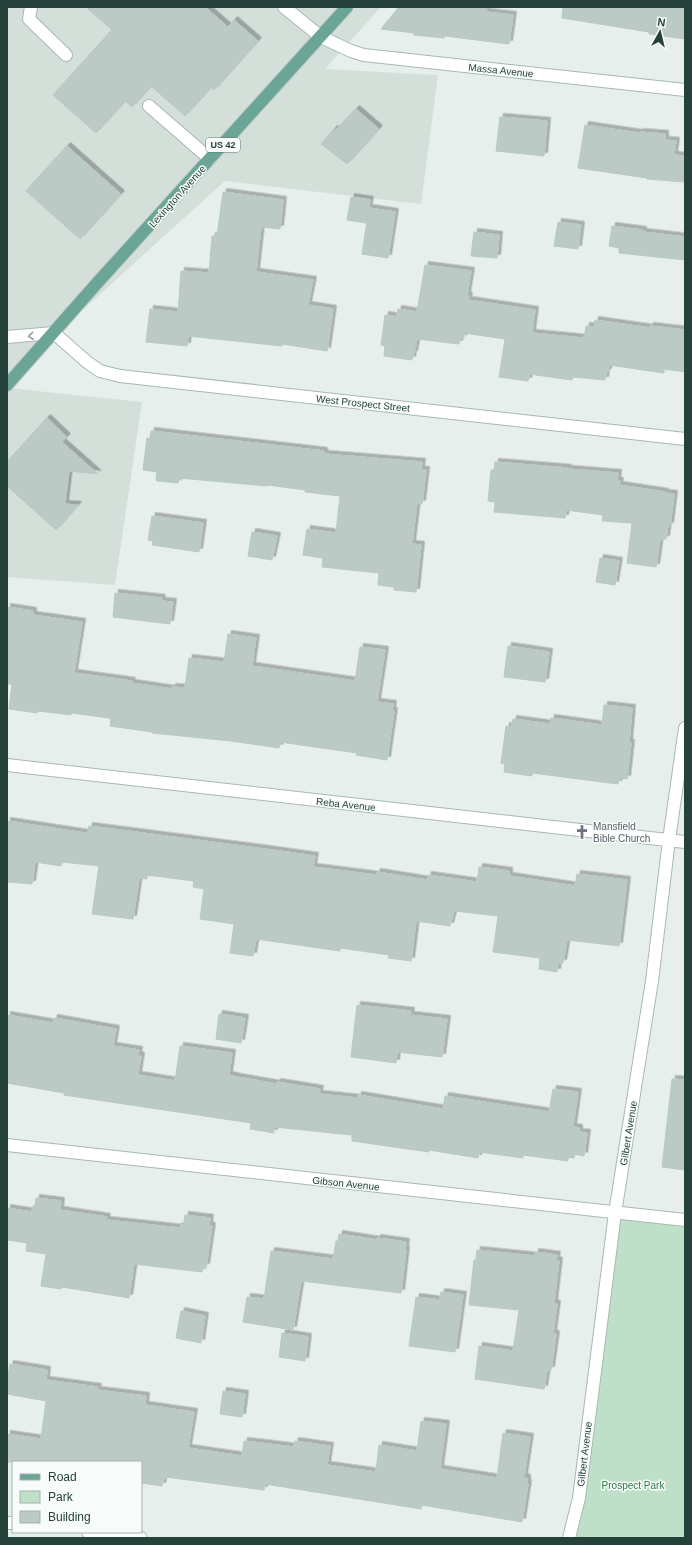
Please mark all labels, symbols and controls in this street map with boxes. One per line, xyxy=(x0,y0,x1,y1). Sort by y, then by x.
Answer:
north arrow xyxy=(640,12,680,52)
text: N xyxy=(657,16,666,29)
street label: Massa Avenue xyxy=(468,62,534,79)
road number: US 42 xyxy=(206,138,240,152)
street label: Lexington Avenue xyxy=(147,163,208,229)
one-way arrow xyxy=(28,331,34,340)
street label: West Prospect Street xyxy=(315,393,411,414)
street label: Reba Avenue xyxy=(316,796,377,813)
place label: Mansfield Bible Church xyxy=(593,821,650,844)
church icon: Mansfield Bible Church xyxy=(574,824,590,840)
street label: Gilbert Avenue xyxy=(618,1099,639,1166)
street label: Gibson Avenue xyxy=(312,1174,381,1193)
street label: Gilbert Avenue xyxy=(575,1420,594,1487)
legend xyxy=(12,1461,142,1533)
text: Road xyxy=(48,1470,77,1484)
park label: Prospect Park xyxy=(602,1480,665,1491)
text: Park xyxy=(48,1490,74,1504)
text: Building xyxy=(48,1510,91,1524)

